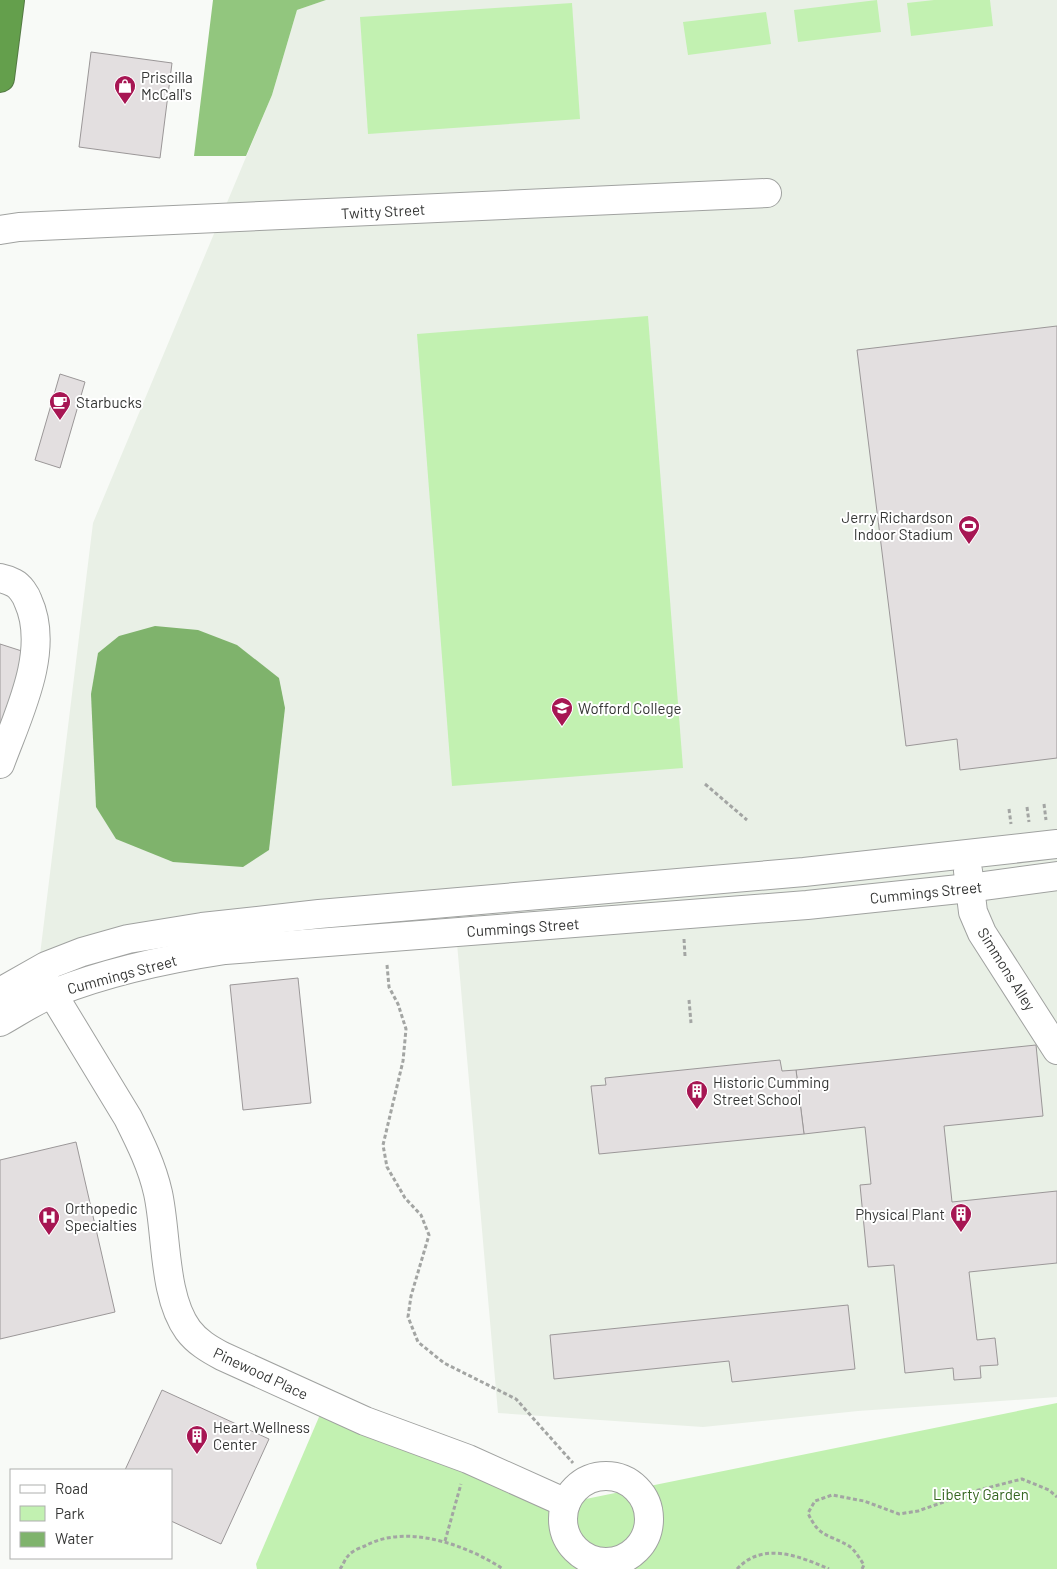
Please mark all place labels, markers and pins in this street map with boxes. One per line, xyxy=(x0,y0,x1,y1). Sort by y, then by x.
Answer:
place label: Priscilla McCall's xyxy=(141,68,193,103)
shop icon: Priscilla McCall's xyxy=(113,74,137,105)
cafe icon: Starbucks xyxy=(48,390,72,421)
place label: Starbucks xyxy=(76,393,142,411)
place label: Jerry Richardson Indoor Stadium xyxy=(841,508,953,543)
sports icon: Jerry Richardson Indoor Stadium xyxy=(957,514,981,545)
school or university icon: Wofford College xyxy=(550,696,574,727)
place label: Wofford College xyxy=(578,699,681,717)
place label: Historic Cumming Street School xyxy=(713,1073,829,1108)
building icon: Historic Cumming Street School xyxy=(685,1079,709,1110)
place label: Orthopedic Specialties xyxy=(65,1199,138,1234)
building icon: Physical Plant xyxy=(949,1202,973,1233)
hospital icon: Orthopedic Specialties xyxy=(37,1205,61,1236)
place label: Physical Plant xyxy=(855,1205,945,1223)
place label: Heart Wellness Center xyxy=(213,1418,310,1453)
building icon: Heart Wellness Center xyxy=(185,1424,209,1455)

